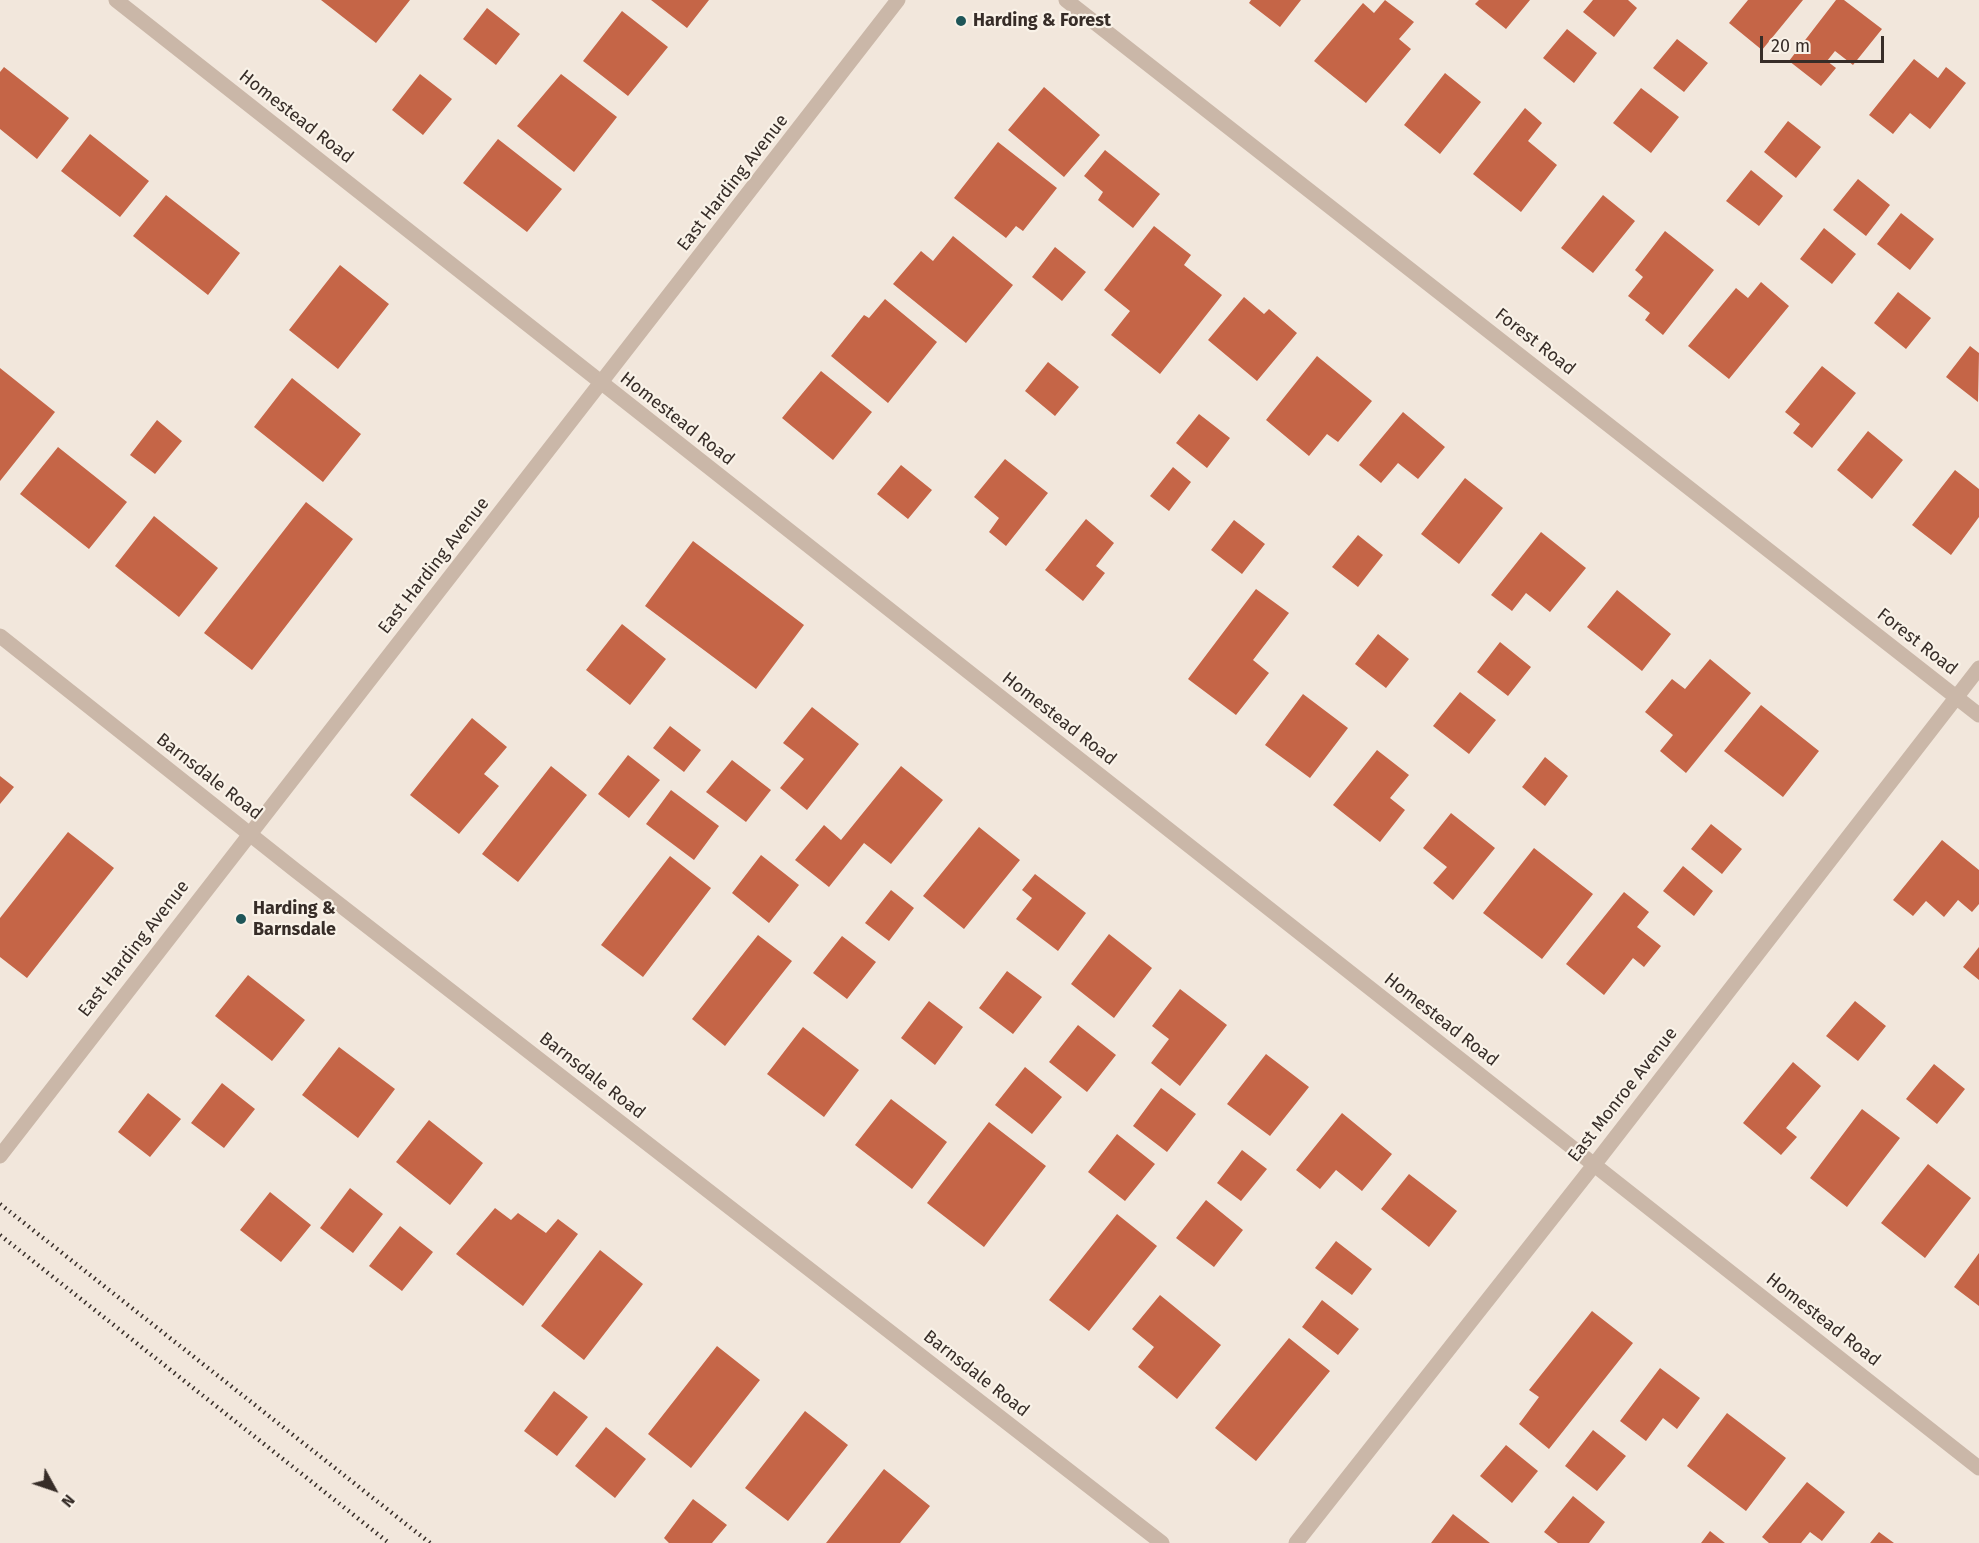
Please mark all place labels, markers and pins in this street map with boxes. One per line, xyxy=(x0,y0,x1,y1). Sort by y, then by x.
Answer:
place label: Harding & Forest xyxy=(973,10,1111,32)
marker: Harding & Forest xyxy=(954,14,968,28)
place label: Harding & Barnsdale xyxy=(253,898,336,940)
marker: Harding & Barnsdale xyxy=(234,912,248,926)

